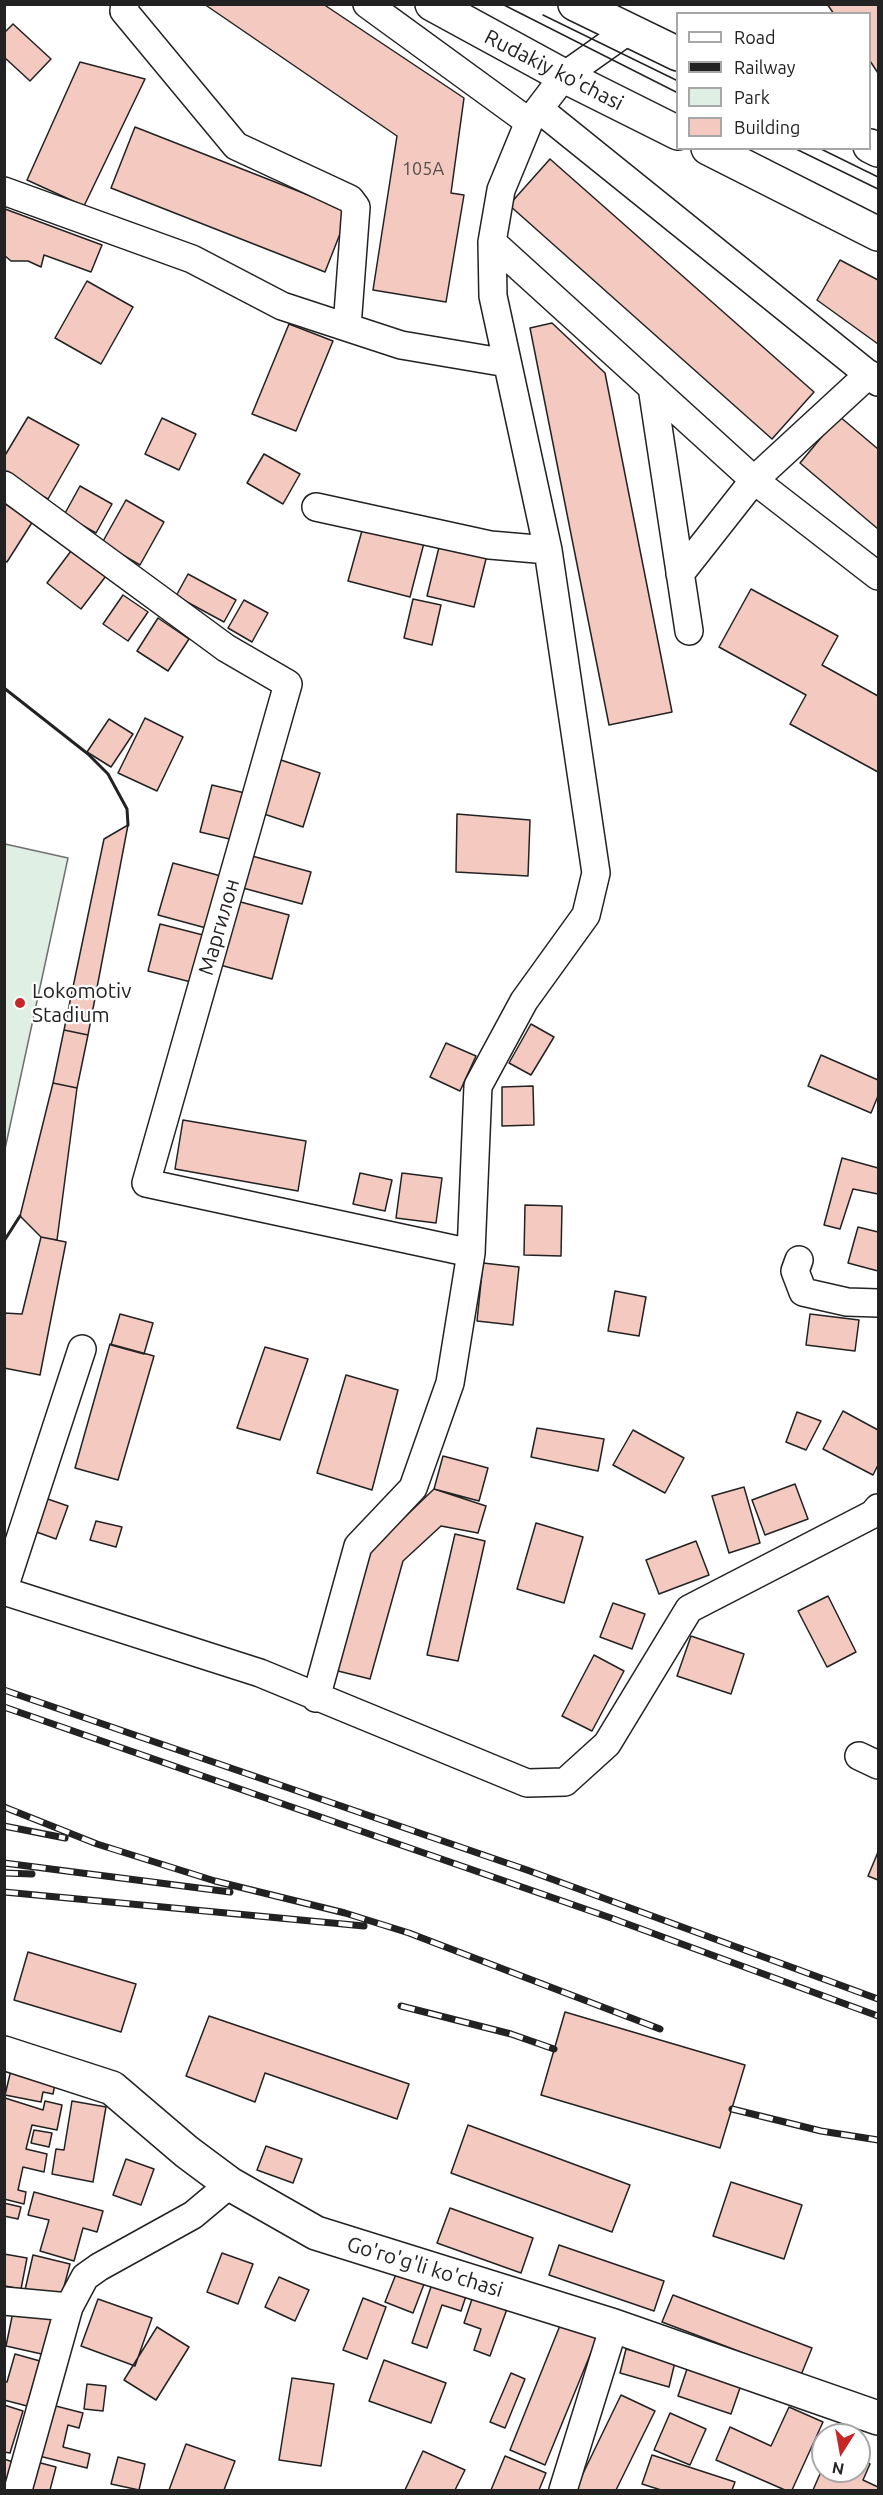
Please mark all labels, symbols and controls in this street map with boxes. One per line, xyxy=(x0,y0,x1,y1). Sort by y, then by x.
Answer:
legend xyxy=(676,12,871,150)
street label: Rudakiy ko'chasi xyxy=(480,24,628,116)
text: Road xyxy=(734,27,776,47)
text: Railway xyxy=(734,57,795,77)
text: Park xyxy=(734,87,770,107)
text: Building xyxy=(734,117,800,137)
house number: 105А xyxy=(402,158,444,180)
street label: Маргилон xyxy=(193,876,245,978)
place label: Lokomotiv Stadium xyxy=(32,978,131,1028)
marker: Lokomotiv Stadium xyxy=(13,996,27,1010)
street label: Go'ro'g'li ko'chasi xyxy=(344,2231,506,2303)
north arrow xyxy=(811,2423,871,2483)
text: N xyxy=(830,2459,846,2479)

